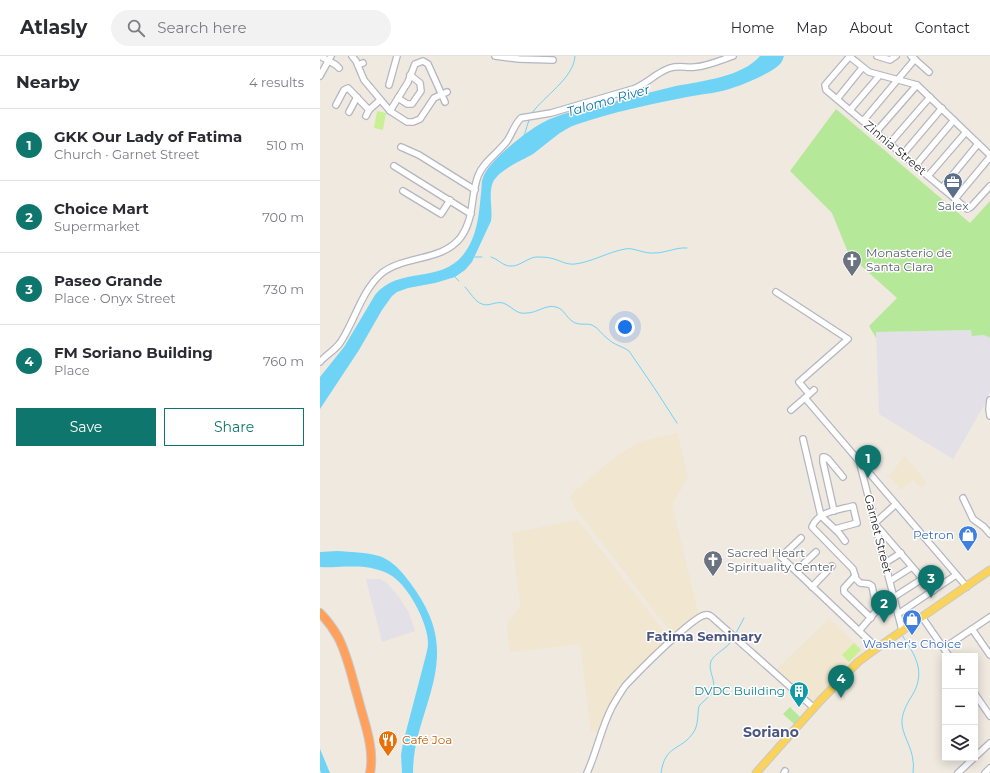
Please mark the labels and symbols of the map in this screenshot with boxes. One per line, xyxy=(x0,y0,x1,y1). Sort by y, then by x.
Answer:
water label: Talomo River xyxy=(565,80,652,119)
street label: Zinnia Street xyxy=(861,117,930,178)
office icon: Salex xyxy=(942,171,964,199)
place label: Salex xyxy=(937,198,969,213)
place label: Monasterio de Santa Clara xyxy=(866,245,952,274)
church icon: Monasterio de Santa Clara xyxy=(841,249,863,277)
your location xyxy=(615,317,635,337)
pin: 1 xyxy=(855,445,881,478)
street label: Garnet Street xyxy=(861,493,896,575)
shop icon: Petron xyxy=(957,524,979,552)
place label: Petron xyxy=(913,527,954,542)
place label: Sacred Heart Spirituality Center xyxy=(727,545,835,574)
church icon: Sacred Heart Spirituality Center xyxy=(702,549,724,577)
pin: 3 xyxy=(918,565,944,598)
pin: 2 xyxy=(871,590,897,623)
shop icon: Washer's Choice xyxy=(901,608,923,636)
district label: Fatima Seminary xyxy=(646,628,762,644)
place label: Washer's Choice xyxy=(863,636,961,651)
pin: 4 xyxy=(828,665,854,698)
building icon: DVDC Building xyxy=(788,680,810,708)
place label: DVDC Building xyxy=(694,683,785,698)
district label: Soriano xyxy=(743,723,799,741)
restaurant icon: Café Joa xyxy=(377,729,399,757)
place label: Café Joa xyxy=(402,732,452,747)

